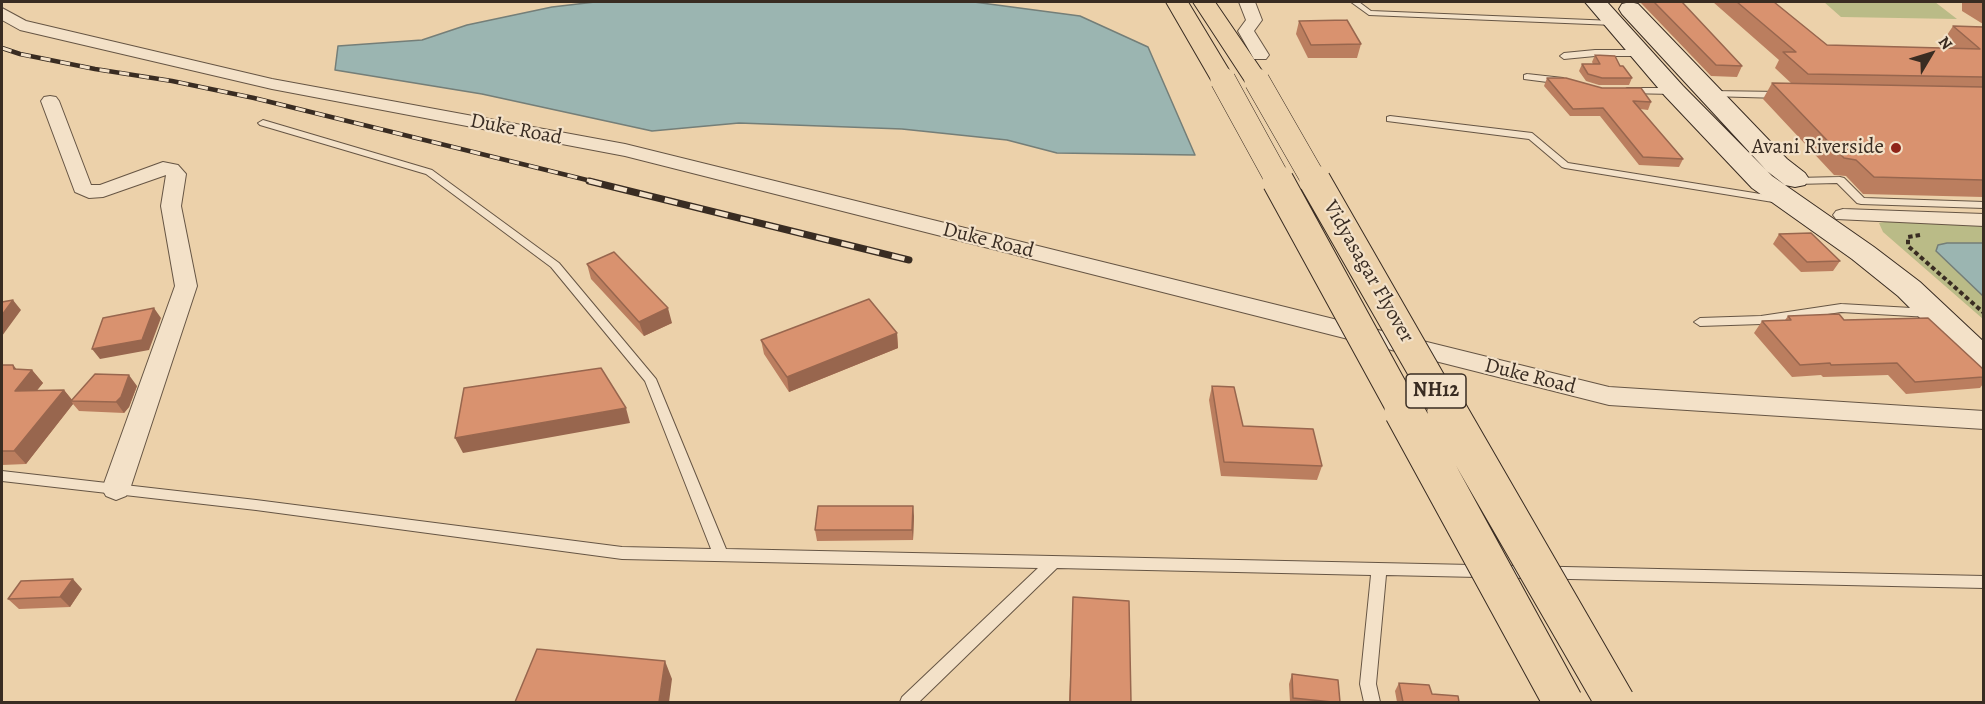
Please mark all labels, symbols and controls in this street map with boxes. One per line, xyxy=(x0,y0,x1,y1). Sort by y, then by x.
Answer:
north arrow xyxy=(1901,24,1961,84)
text: N xyxy=(1933,32,1957,54)
street label: Duke Road xyxy=(468,109,564,151)
place label: Avani Riverside xyxy=(1752,135,1884,161)
marker: Avani Riverside xyxy=(1889,141,1903,155)
street label: Vidyasagar Flyover xyxy=(1317,196,1419,348)
street label: Duke Road xyxy=(940,217,1036,265)
street label: Duke Road xyxy=(1482,353,1578,401)
road number: NH12 xyxy=(1406,374,1466,408)

